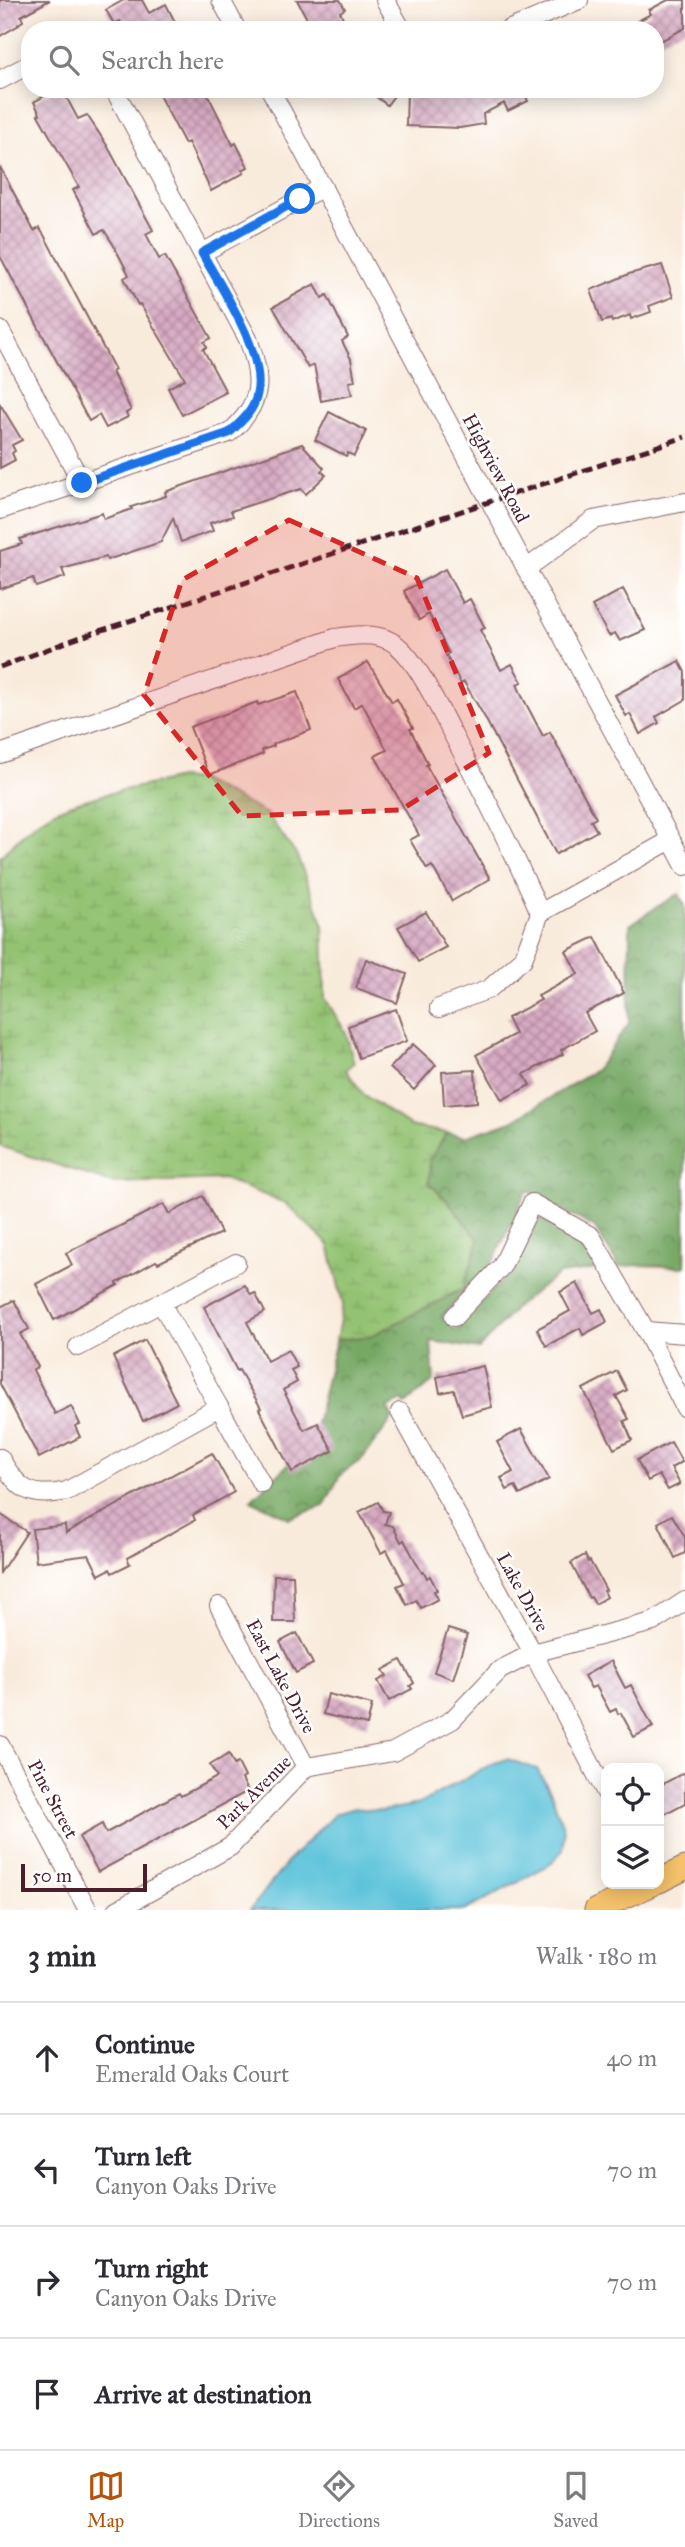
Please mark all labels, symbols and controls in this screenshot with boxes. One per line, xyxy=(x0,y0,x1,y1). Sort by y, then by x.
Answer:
search box xyxy=(21,21,664,98)
icon: search xyxy=(45,41,83,79)
text: Search here xyxy=(101,44,224,76)
route start xyxy=(284,183,315,214)
street label: Highview Road xyxy=(457,410,535,527)
route end xyxy=(66,467,97,498)
street label: Lake Drive xyxy=(492,1549,554,1636)
street label: East Lake Drive xyxy=(241,1615,321,1737)
street label: Park Avenue xyxy=(212,1750,296,1834)
street label: Pine Street xyxy=(23,1756,83,1842)
map controls xyxy=(601,1763,664,1889)
button: locate xyxy=(601,1763,664,1826)
button: layers xyxy=(601,1826,664,1889)
scale bar xyxy=(21,1861,147,1893)
text: 50 m xyxy=(32,1864,72,1887)
text: 3 min xyxy=(28,1938,96,1974)
text: Walk · 180 m xyxy=(536,1942,657,1970)
text: Continue xyxy=(95,2028,195,2060)
icon: ahead xyxy=(28,2039,66,2077)
text: 40 m xyxy=(607,2044,657,2072)
text: Emerald Oaks Court xyxy=(95,2060,289,2088)
text: Turn left xyxy=(95,2140,191,2172)
icon: left xyxy=(28,2151,66,2189)
text: 70 m xyxy=(607,2156,657,2184)
text: Canyon Oaks Drive xyxy=(95,2172,277,2200)
text: Turn right xyxy=(95,2252,208,2284)
icon: right xyxy=(28,2263,66,2301)
text: 70 m xyxy=(607,2268,657,2296)
text: Canyon Oaks Drive xyxy=(95,2284,277,2312)
icon: arrive xyxy=(28,2375,66,2413)
text: Arrive at destination xyxy=(95,2378,312,2410)
tab: Map xyxy=(87,2467,125,2532)
tab: Directions xyxy=(298,2467,380,2532)
tab: Saved xyxy=(553,2467,598,2532)

